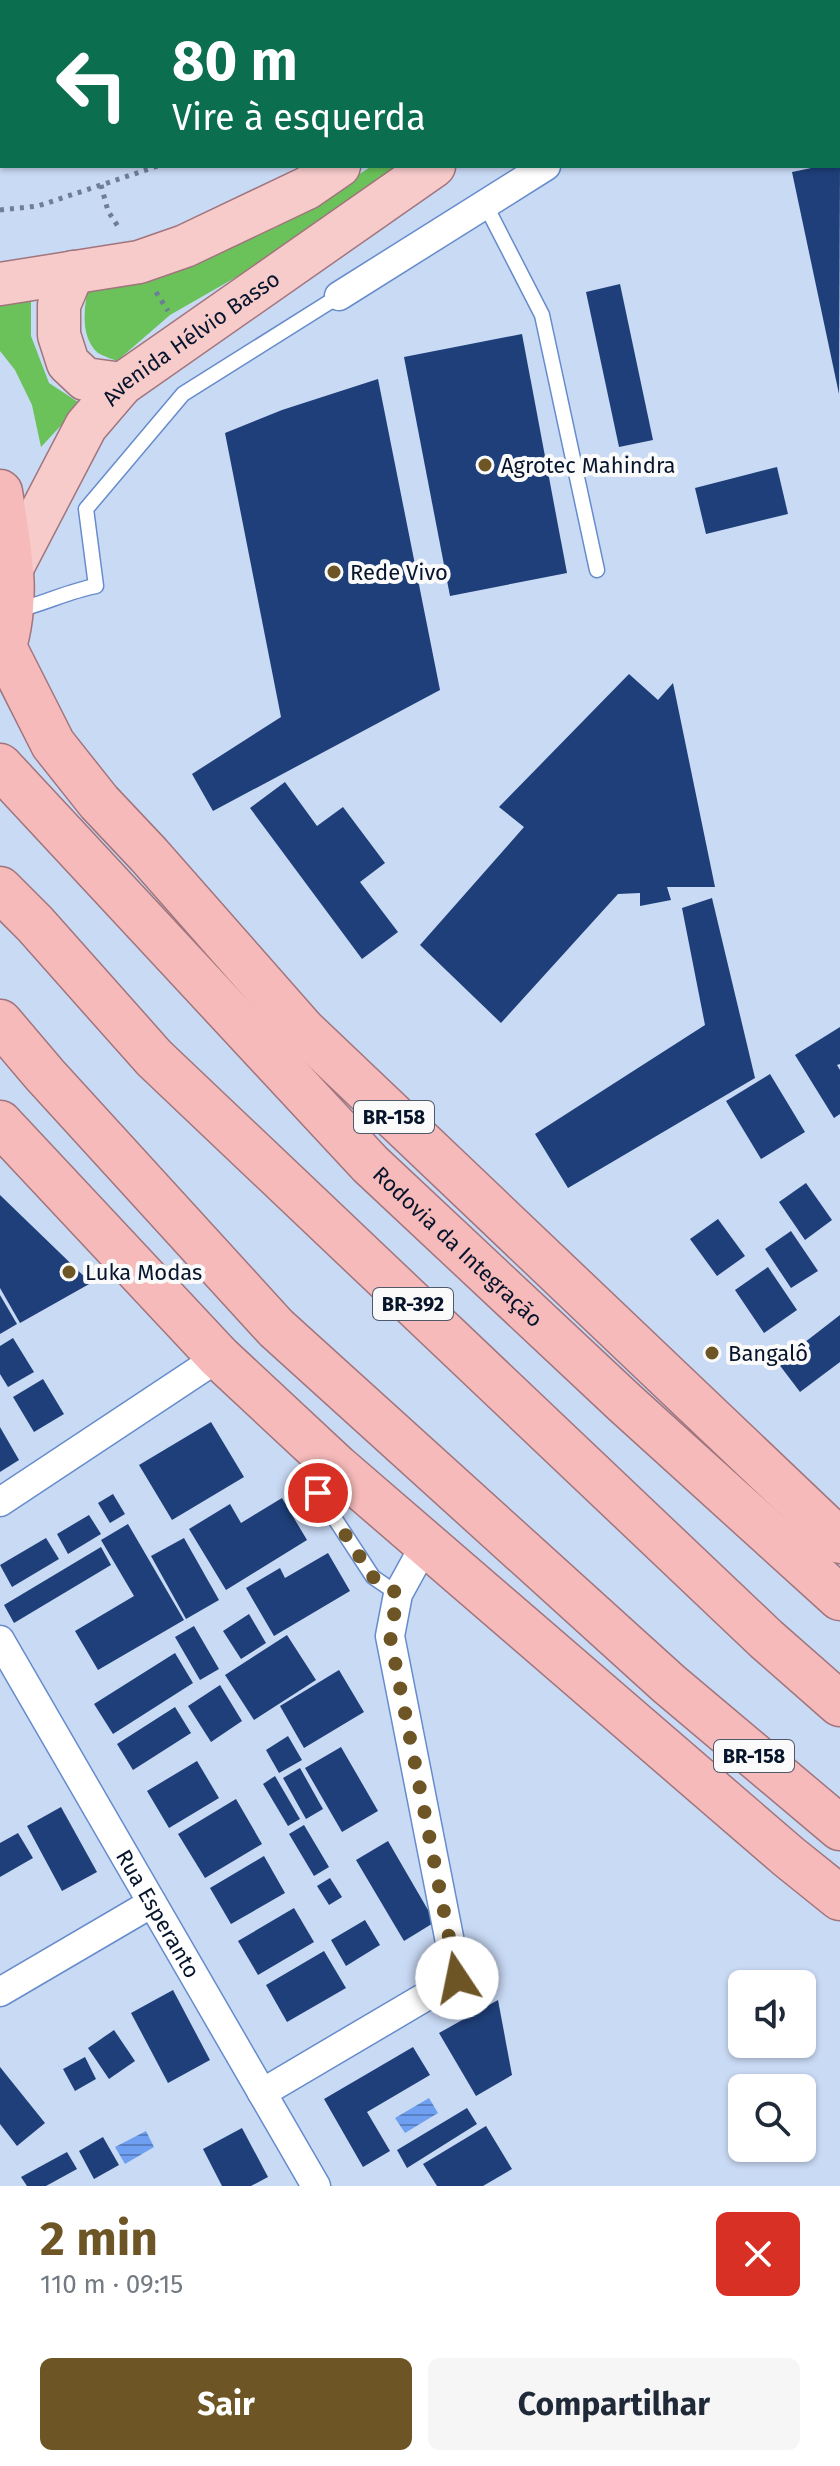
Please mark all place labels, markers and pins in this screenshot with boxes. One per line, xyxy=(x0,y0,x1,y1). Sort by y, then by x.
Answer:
place label: Agrotec Mahindra xyxy=(501,452,676,479)
marker: Agrotec Mahindra xyxy=(476,456,494,474)
place label: Rede Vivo xyxy=(350,559,448,586)
marker: Rede Vivo xyxy=(325,563,343,581)
place label: Luka Modas xyxy=(85,1259,202,1286)
marker: Luka Modas xyxy=(60,1263,78,1281)
place label: Bangalô xyxy=(728,1340,808,1367)
marker: Bangalô xyxy=(703,1344,721,1362)
pin xyxy=(284,1459,352,1527)

